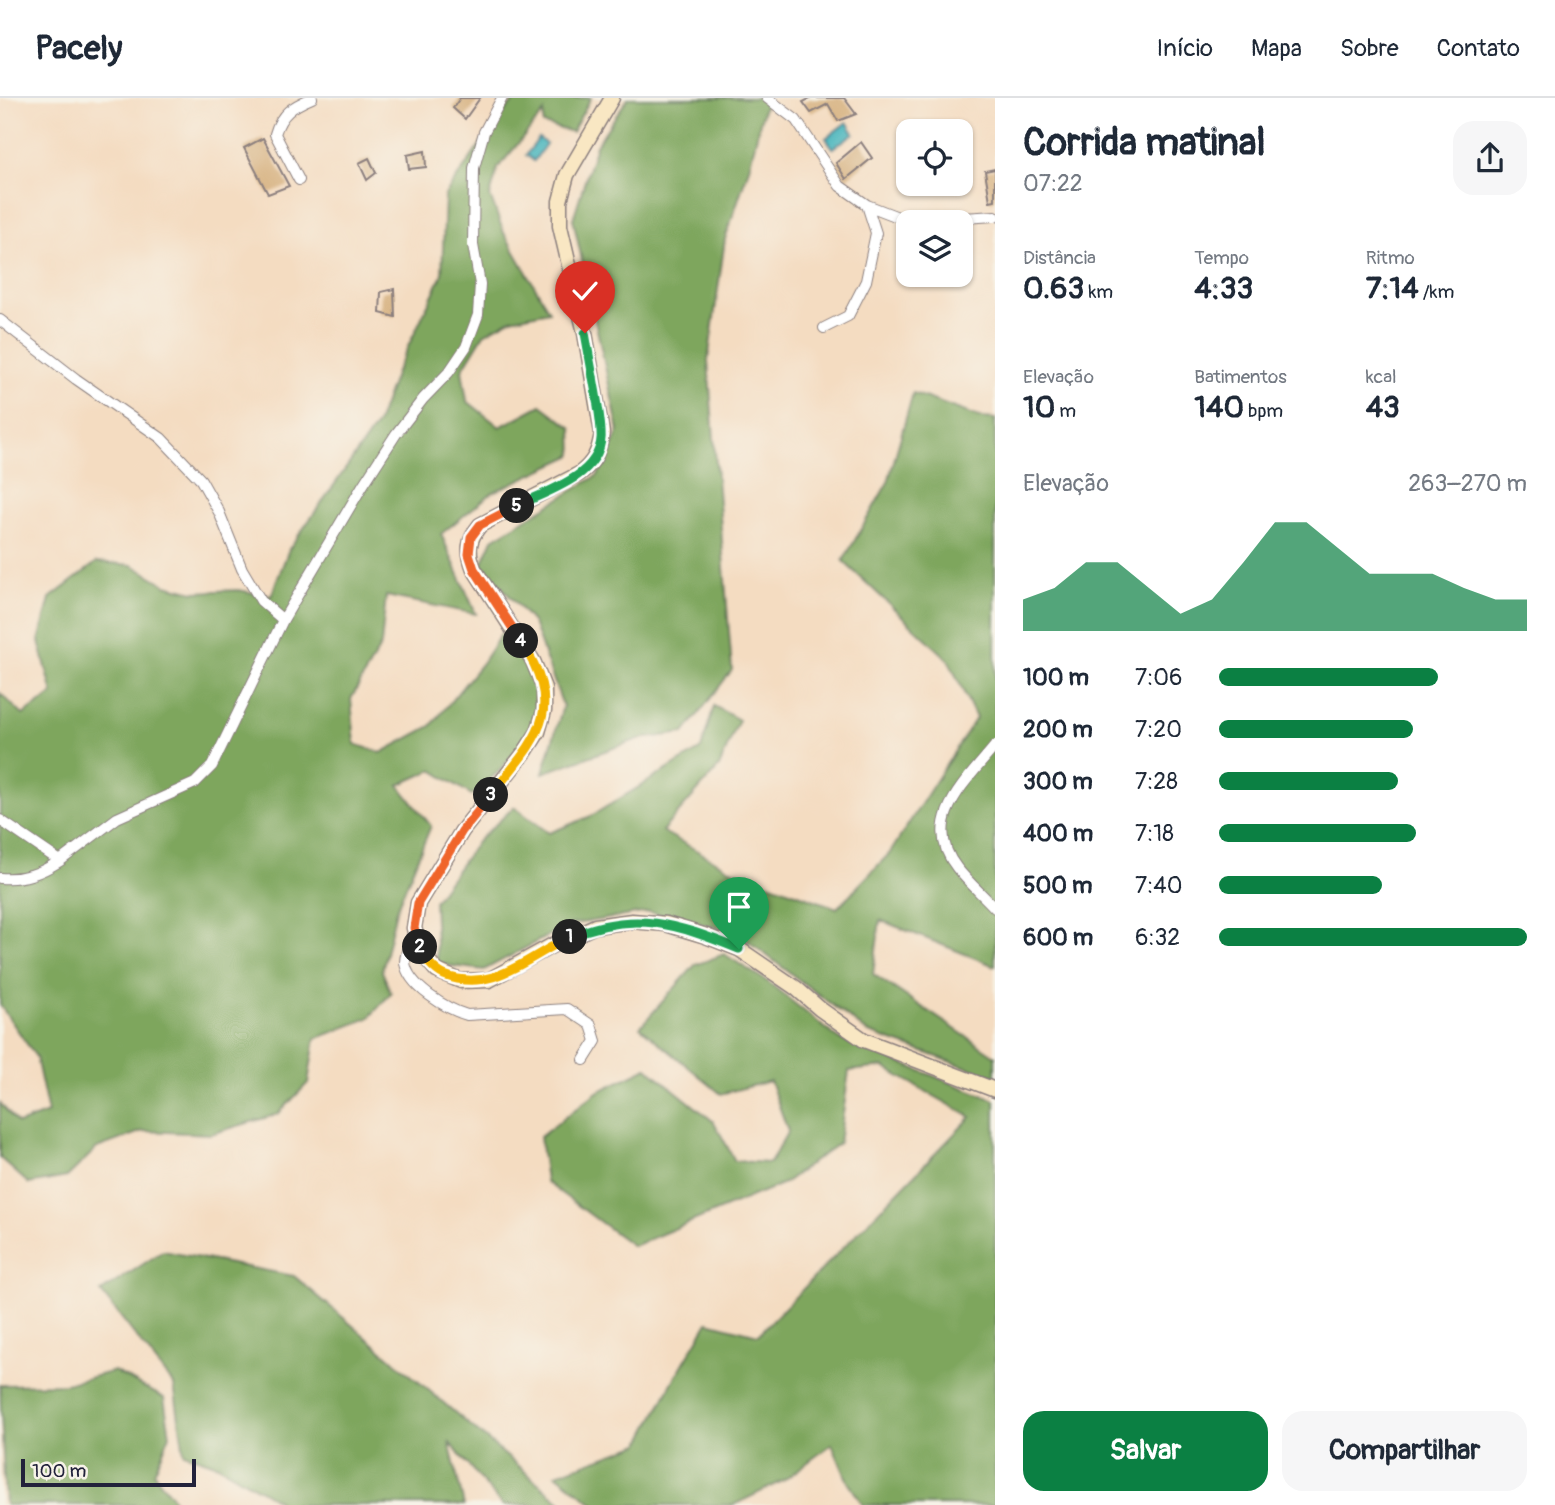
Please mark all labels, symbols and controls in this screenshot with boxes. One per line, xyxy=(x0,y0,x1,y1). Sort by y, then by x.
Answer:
text: Pacely xyxy=(35,28,122,69)
text: Início xyxy=(1157,34,1213,63)
text: Mapa xyxy=(1251,34,1302,63)
text: Sobre xyxy=(1340,34,1399,63)
text: Contato xyxy=(1437,34,1520,63)
map controls xyxy=(896,119,973,287)
button: locate xyxy=(896,119,973,196)
text: Corrida matinal xyxy=(1023,119,1265,167)
button: share xyxy=(1453,121,1527,195)
text: 07:22 xyxy=(1023,169,1083,198)
button: layers xyxy=(896,210,973,287)
text: Distância xyxy=(1023,246,1096,270)
text: Tempo xyxy=(1194,246,1249,270)
text: Ritmo xyxy=(1366,246,1415,270)
pin xyxy=(555,261,615,333)
text: 0.63 xyxy=(1023,270,1084,307)
text: 4:33 xyxy=(1194,270,1253,307)
text: 7:14 xyxy=(1366,270,1419,307)
icon: check xyxy=(566,272,604,310)
text: km xyxy=(1084,280,1113,304)
text: /km xyxy=(1419,280,1454,304)
text: Elevação xyxy=(1023,365,1094,389)
text: Batimentos xyxy=(1194,365,1287,389)
text: kcal xyxy=(1366,365,1397,389)
text: 10 xyxy=(1023,389,1055,426)
text: 140 xyxy=(1194,389,1244,426)
text: 43 xyxy=(1366,389,1400,426)
text: m xyxy=(1055,399,1076,423)
text: bpm xyxy=(1244,399,1283,423)
text: Elevação xyxy=(1023,469,1109,498)
text: 263–270 m xyxy=(1408,469,1527,498)
pin: 5 xyxy=(500,488,534,524)
text: 5 xyxy=(511,493,522,517)
pin: 4 xyxy=(504,624,538,658)
text: 4 xyxy=(515,628,526,652)
text: 100 m xyxy=(1023,663,1089,692)
text: 7:06 xyxy=(1135,663,1182,692)
text: 200 m xyxy=(1023,715,1093,744)
text: 7:20 xyxy=(1135,715,1182,744)
text: 300 m xyxy=(1023,767,1093,796)
text: 7:28 xyxy=(1135,767,1178,796)
pin: 3 xyxy=(474,778,508,812)
text: 3 xyxy=(485,782,496,806)
text: 400 m xyxy=(1023,819,1093,848)
text: 7:18 xyxy=(1135,819,1174,848)
text: 500 m xyxy=(1023,871,1092,900)
text: 7:40 xyxy=(1135,871,1182,900)
pin xyxy=(709,877,769,949)
icon: arrive xyxy=(720,888,758,926)
pin: 1 xyxy=(552,920,588,954)
text: 600 m xyxy=(1023,923,1093,952)
text: 6:32 xyxy=(1135,923,1180,952)
text: 1 xyxy=(566,924,573,948)
pin: 2 xyxy=(402,930,438,964)
text: 2 xyxy=(414,934,425,958)
button: Salvar xyxy=(1023,1411,1268,1491)
button: Compartilhar xyxy=(1282,1411,1527,1491)
scale bar xyxy=(21,1456,196,1488)
text: 100 m xyxy=(32,1459,86,1483)

